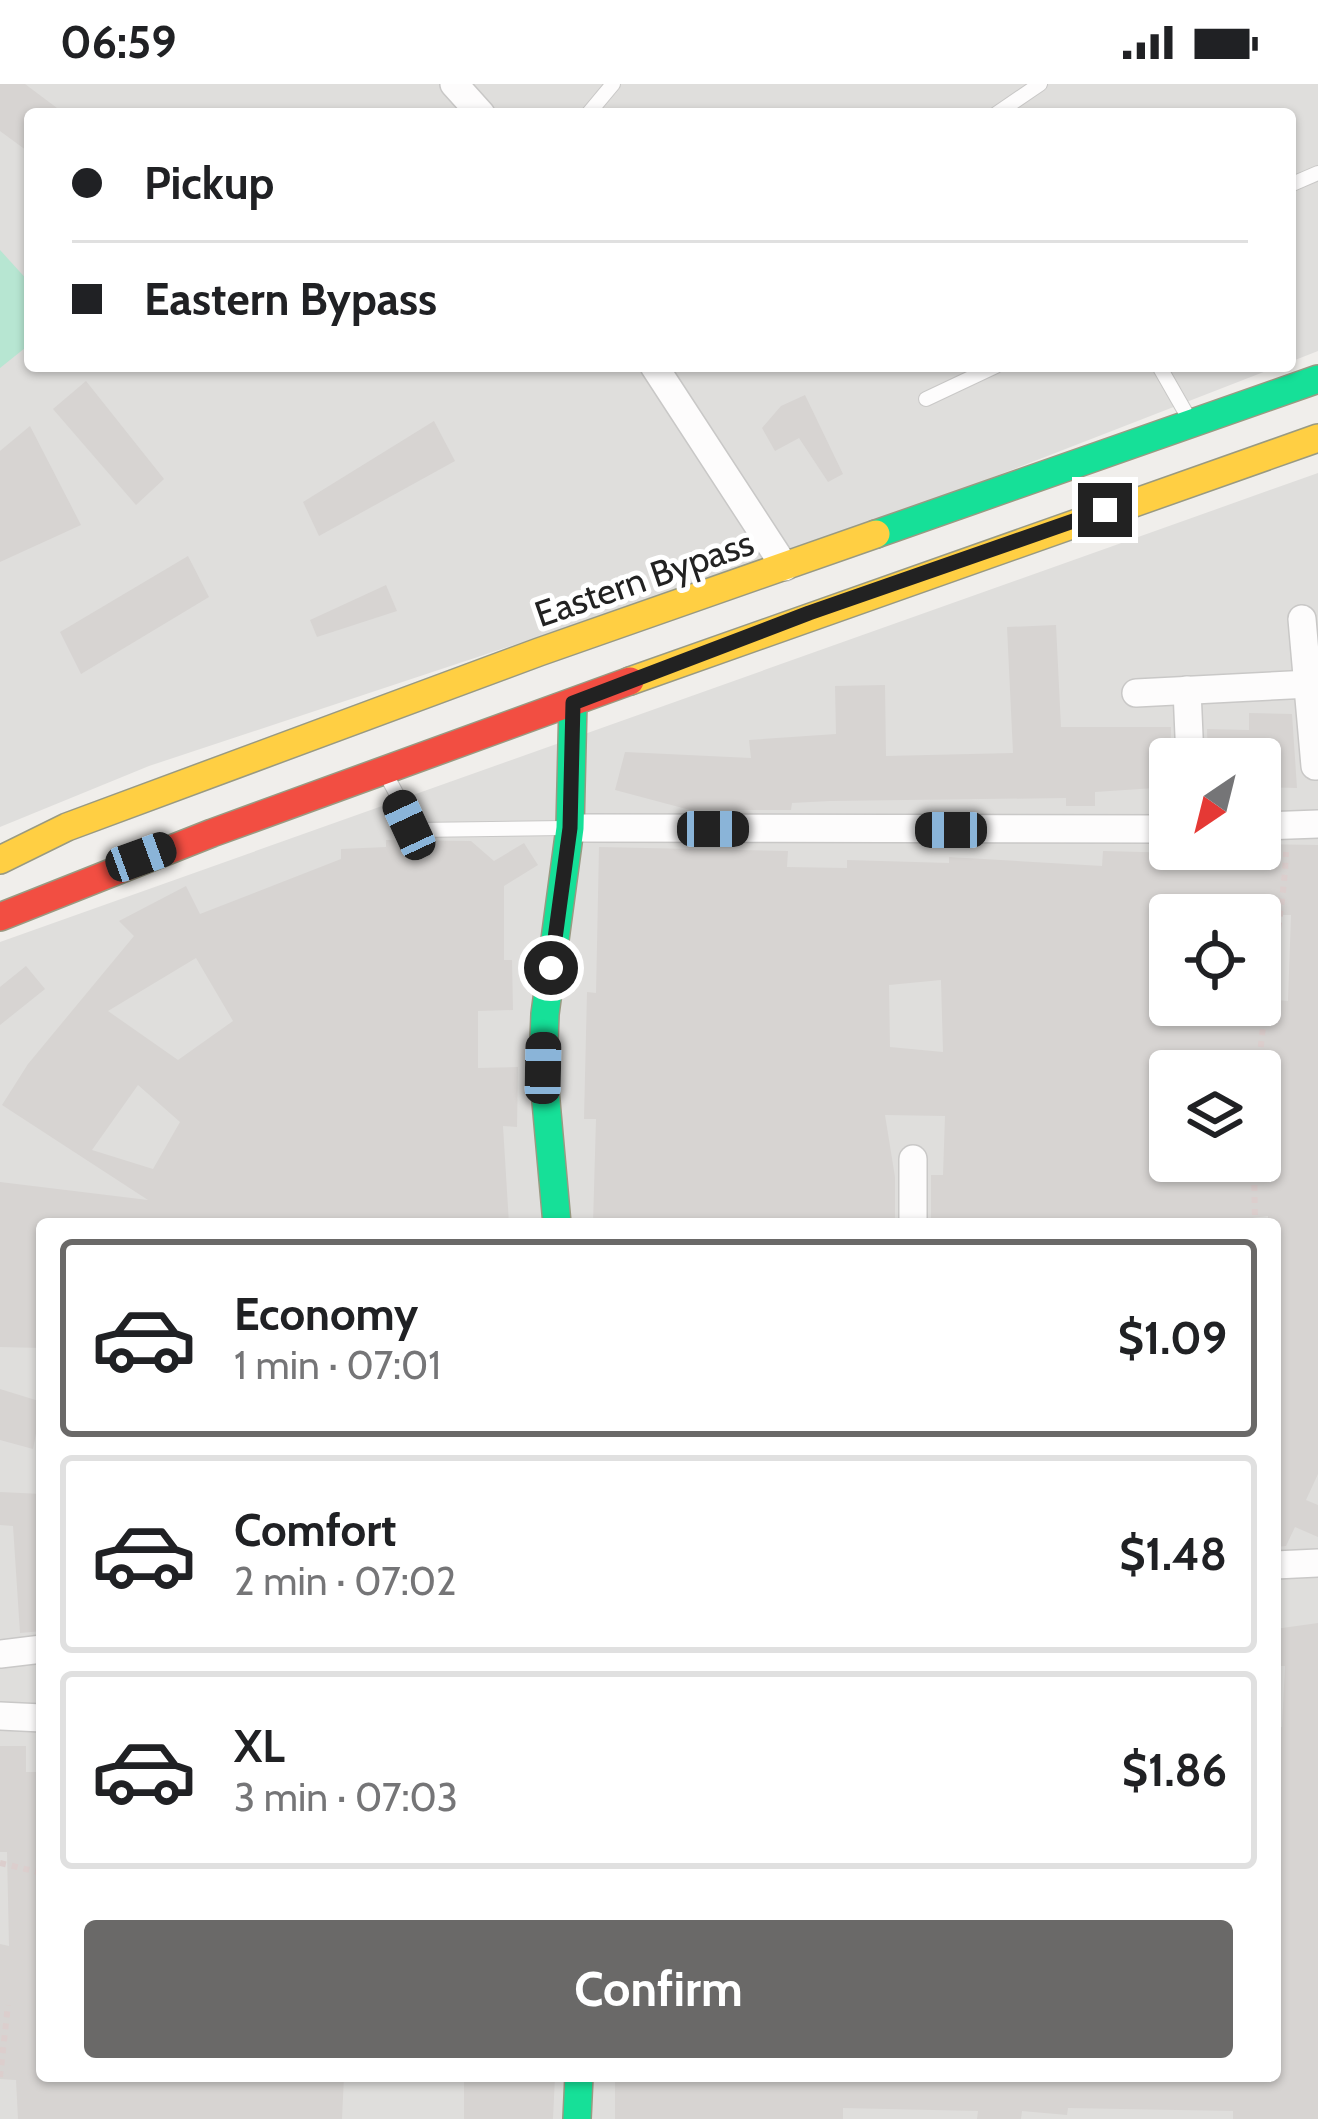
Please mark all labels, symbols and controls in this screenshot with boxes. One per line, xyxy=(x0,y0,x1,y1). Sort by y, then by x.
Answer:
text: 06:59 xyxy=(60,15,177,69)
text: Pickup xyxy=(144,156,274,210)
text: Eastern Bypass xyxy=(144,272,437,326)
route end xyxy=(1078,483,1132,537)
street label: Eastern Bypass xyxy=(529,520,759,636)
north arrow xyxy=(1149,738,1281,870)
map controls xyxy=(1149,738,1281,1182)
car xyxy=(377,785,441,865)
car xyxy=(677,811,749,847)
car xyxy=(915,812,987,848)
car xyxy=(101,828,181,886)
button: locate xyxy=(1149,894,1281,1026)
route start xyxy=(524,941,578,995)
car xyxy=(524,1032,562,1104)
button: layers xyxy=(1149,1050,1281,1182)
icon: car xyxy=(90,1284,198,1392)
text: Economy xyxy=(234,1287,418,1341)
text: $1.09 xyxy=(1118,1311,1227,1365)
text: 1 min · 07:01 xyxy=(234,1341,441,1389)
icon: car xyxy=(90,1500,198,1608)
text: Comfort xyxy=(234,1503,397,1557)
text: $1.48 xyxy=(1119,1527,1227,1581)
text: 2 min · 07:02 xyxy=(234,1557,457,1605)
icon: car xyxy=(90,1716,198,1824)
text: XL xyxy=(234,1719,285,1773)
text: $1.86 xyxy=(1122,1743,1227,1797)
text: 3 min · 07:03 xyxy=(234,1773,458,1821)
button: Confirm xyxy=(84,1920,1233,2058)

